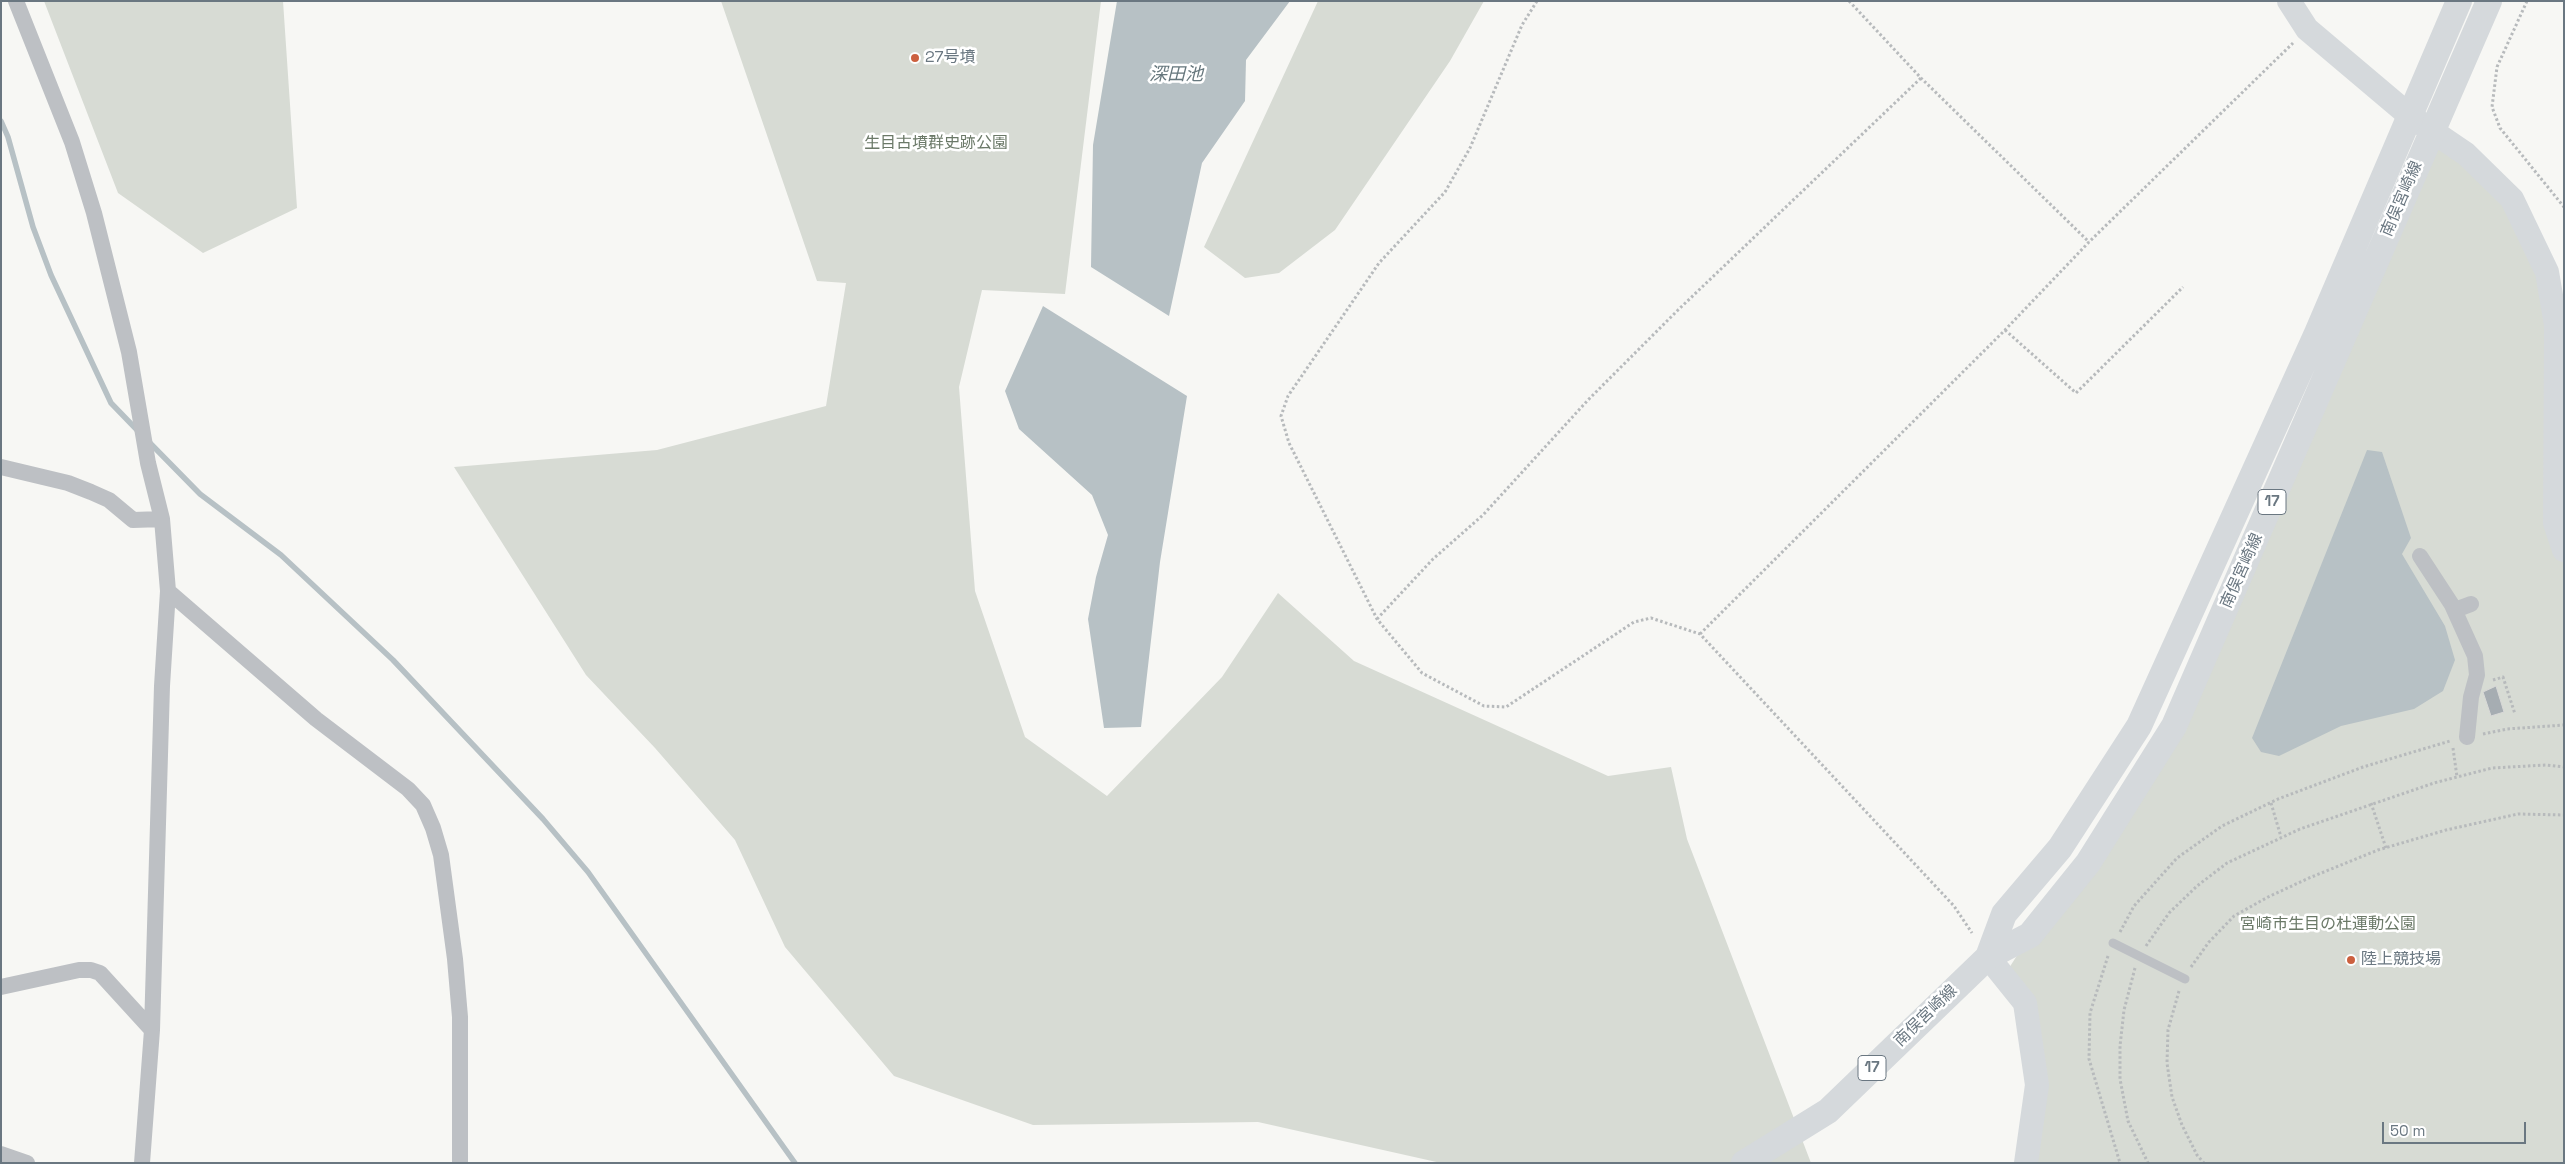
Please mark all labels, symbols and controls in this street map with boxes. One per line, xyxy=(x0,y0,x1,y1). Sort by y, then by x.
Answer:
place label: 27号墳 xyxy=(925,48,976,68)
marker: 27号墳 xyxy=(909,52,921,64)
water label: 深田池 xyxy=(1149,64,1203,86)
park label: 生目古墳群史跡公園 xyxy=(864,134,1008,154)
street label: 南俣宮崎線 xyxy=(2378,158,2426,240)
road number: 17 xyxy=(2258,490,2286,514)
street label: 南俣宮崎線 xyxy=(2217,531,2267,611)
park label: 宮崎市生目の杜運動公園 xyxy=(2240,915,2416,935)
place label: 陸上競技場 xyxy=(2361,950,2441,970)
marker: 陸上競技場 xyxy=(2345,954,2357,966)
street label: 南俣宮崎線 xyxy=(1891,981,1961,1051)
road number: 17 xyxy=(1858,1056,1886,1080)
scale bar xyxy=(2385,1112,2529,1144)
text: 50 m xyxy=(2390,1121,2425,1140)

